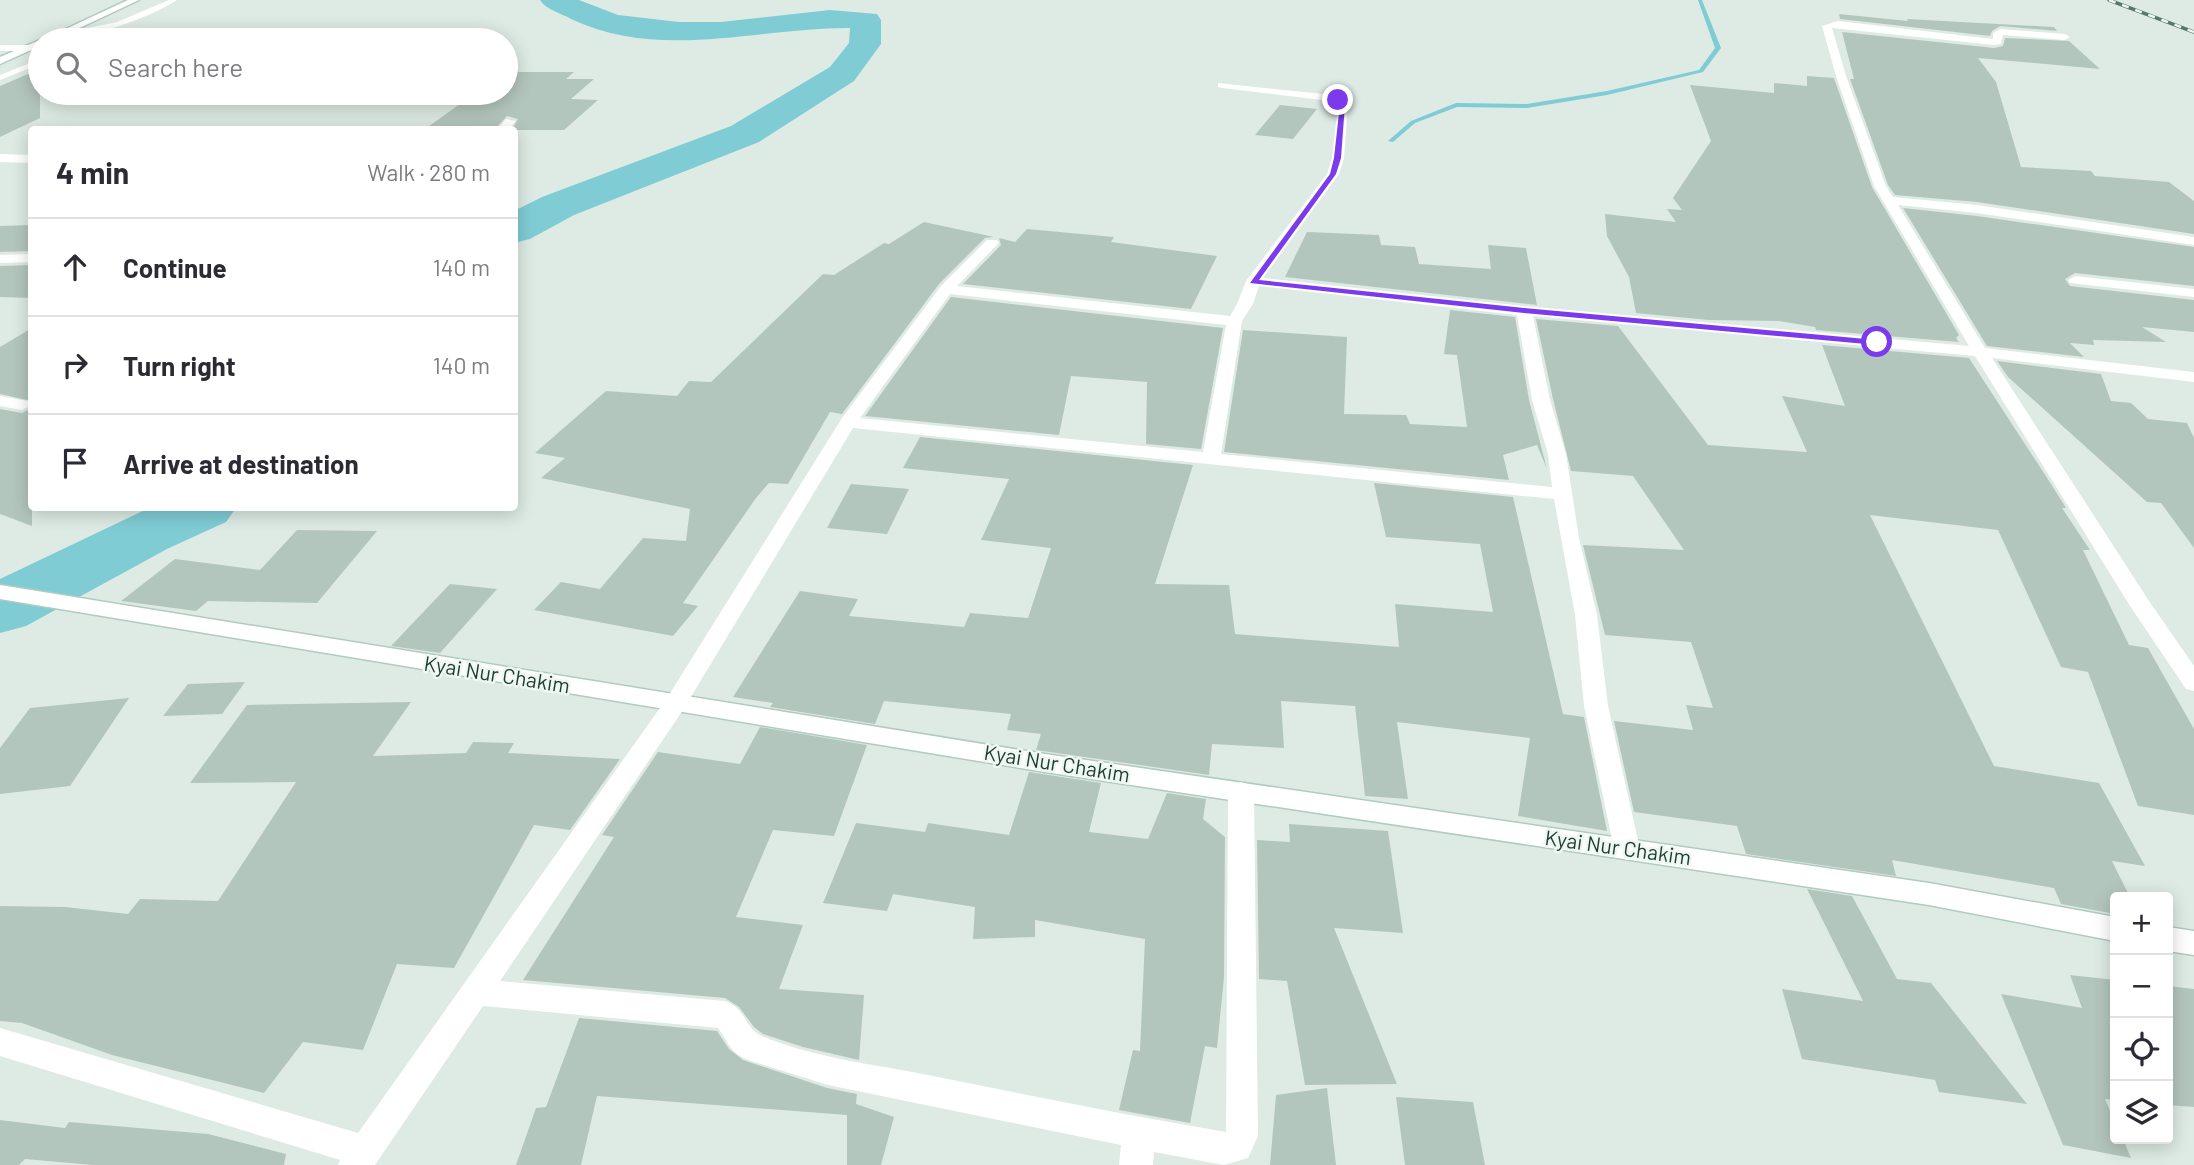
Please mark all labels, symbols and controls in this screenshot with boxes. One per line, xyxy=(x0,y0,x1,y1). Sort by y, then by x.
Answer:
search box xyxy=(28,28,518,105)
icon: search xyxy=(52,48,90,86)
text: Search here xyxy=(108,51,243,82)
route end xyxy=(1322,84,1353,115)
text: 4 min xyxy=(56,154,129,190)
text: Walk · 280 m xyxy=(367,158,490,186)
icon: ahead xyxy=(56,248,94,286)
text: Continue xyxy=(123,252,227,283)
text: 140 m xyxy=(433,253,490,281)
route start xyxy=(1861,326,1892,357)
icon: right xyxy=(56,346,94,384)
text: Turn right xyxy=(123,350,236,381)
text: 140 m xyxy=(433,351,490,379)
icon: arrive xyxy=(56,444,94,482)
text: Arrive at destination xyxy=(123,448,359,479)
street label: Kyai Nur Chakim xyxy=(422,650,572,697)
street label: Kyai Nur Chakim xyxy=(982,739,1132,786)
street label: Kyai Nur Chakim xyxy=(1543,824,1693,869)
map controls xyxy=(2110,892,2173,1144)
button: + xyxy=(2110,892,2173,955)
button: − xyxy=(2110,955,2173,1018)
button: locate xyxy=(2110,1018,2173,1081)
button: layers xyxy=(2110,1081,2173,1144)

